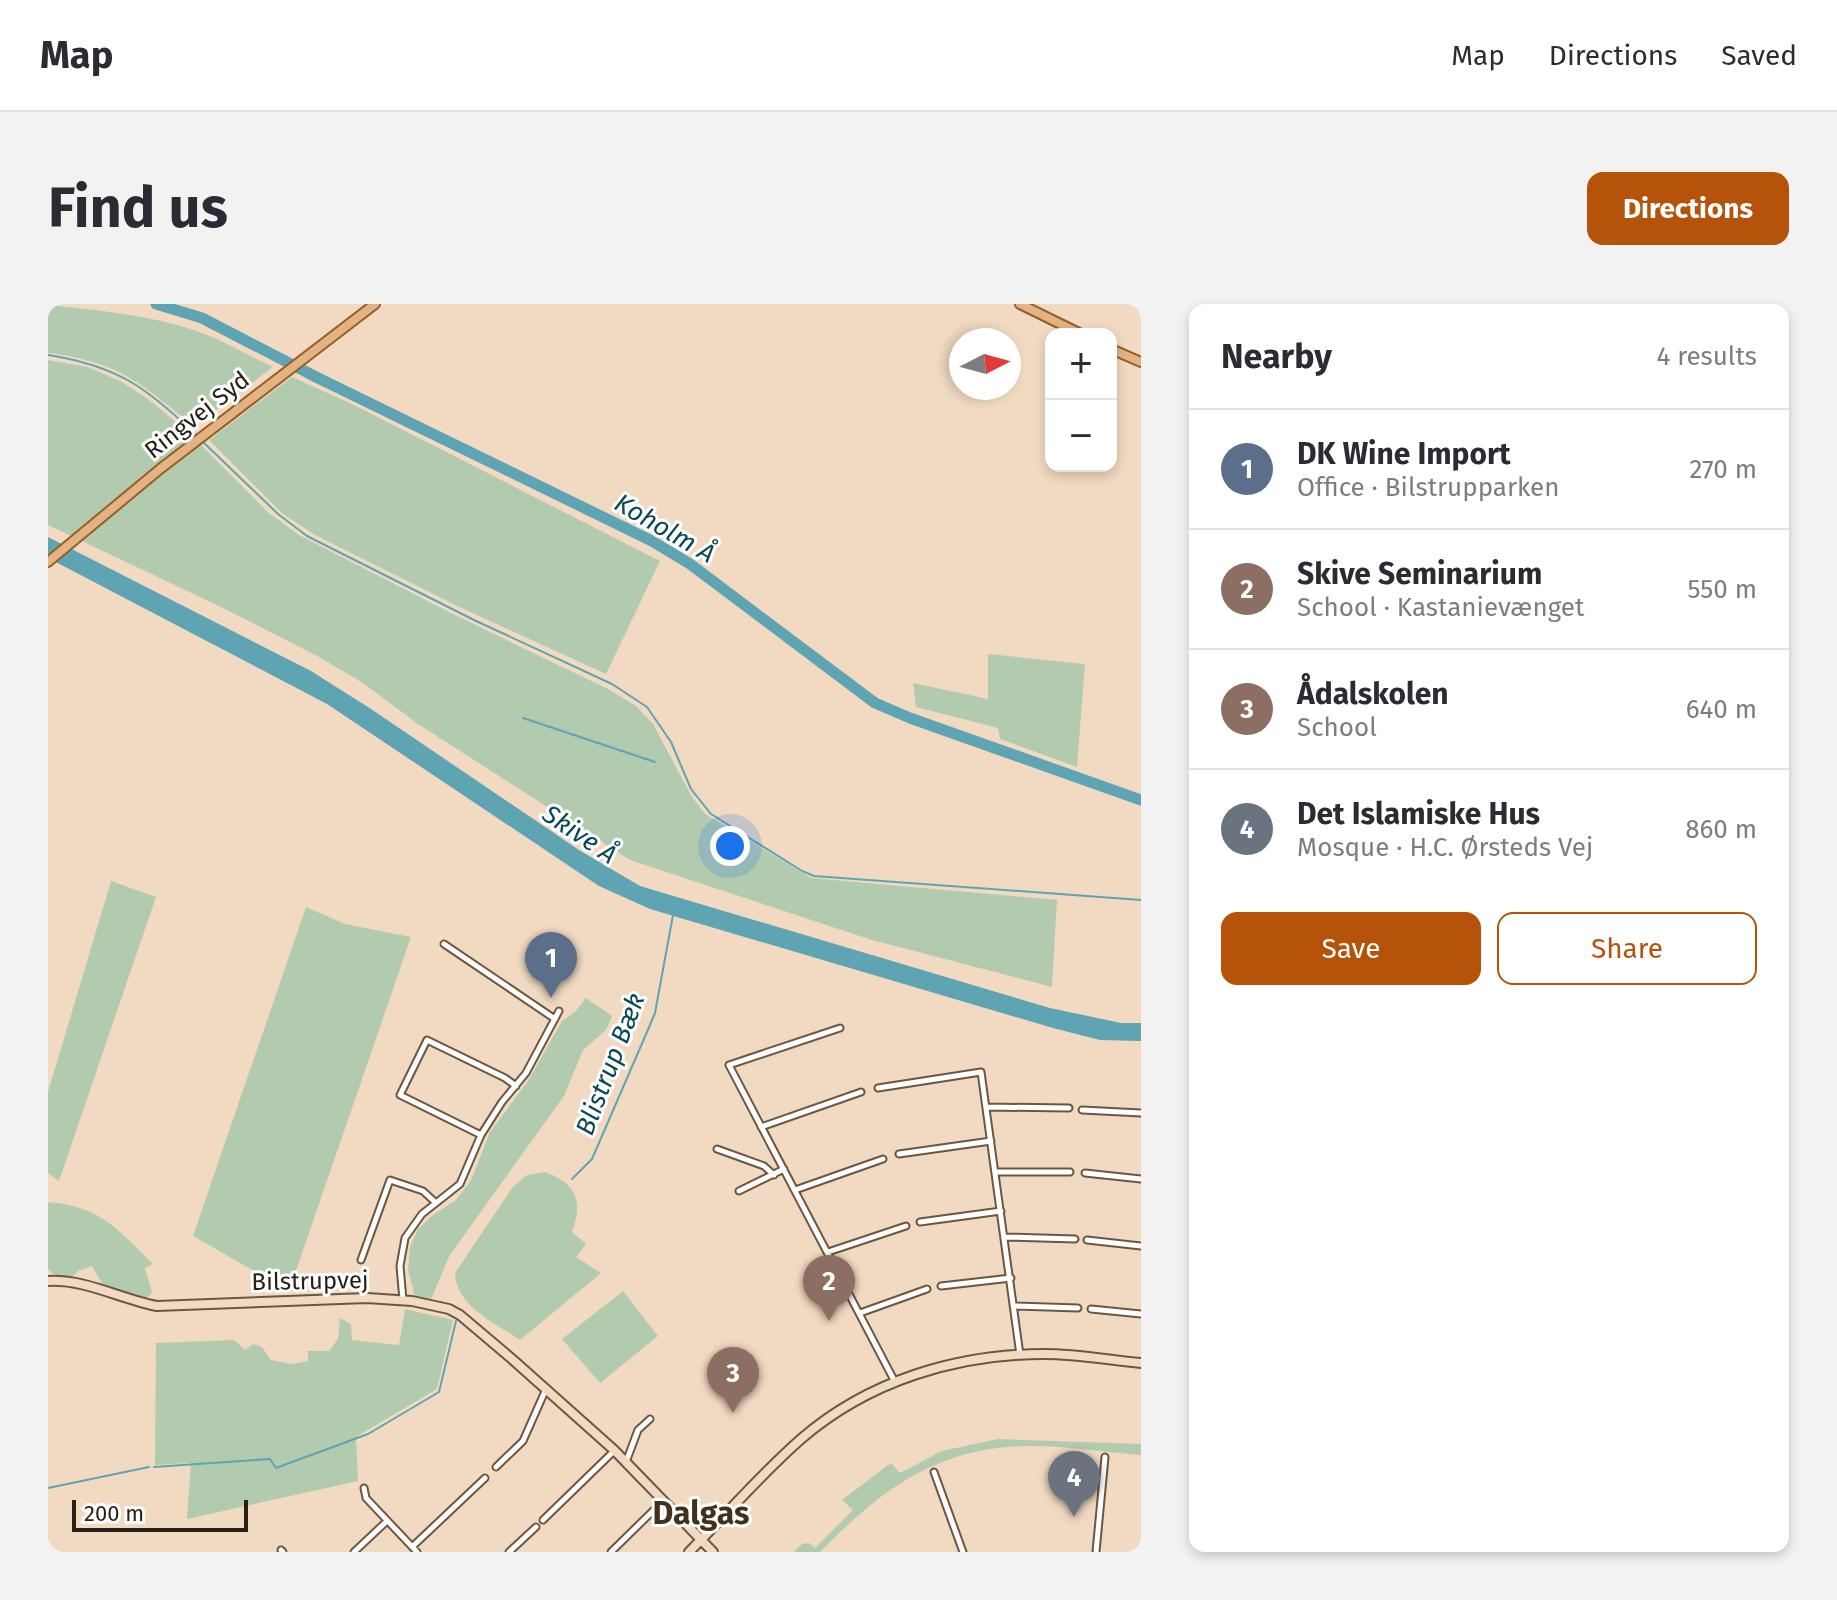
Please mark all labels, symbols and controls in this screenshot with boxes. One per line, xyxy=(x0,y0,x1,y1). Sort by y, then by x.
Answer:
text: Map xyxy=(40,32,113,78)
text: Map xyxy=(1451,39,1505,72)
text: Directions xyxy=(1549,39,1677,72)
text: Saved xyxy=(1721,39,1797,72)
button: Directions xyxy=(1587,172,1789,245)
text: Find us xyxy=(48,175,228,242)
north arrow xyxy=(949,328,1021,400)
map controls xyxy=(1045,328,1117,472)
button: + xyxy=(1045,328,1117,400)
text: Nearby xyxy=(1221,336,1332,377)
text: 4 results xyxy=(1656,341,1757,372)
street label: Ringvej Syd xyxy=(139,366,255,464)
button: − xyxy=(1045,400,1117,472)
text: DK Wine Import xyxy=(1297,436,1511,472)
text: 1 xyxy=(1241,454,1253,485)
text: 270 m xyxy=(1689,454,1757,485)
text: Office · Bilstrupparken xyxy=(1297,472,1560,503)
water label: Koholm Å xyxy=(609,486,722,570)
text: Skive Seminarium xyxy=(1297,556,1542,592)
text: 2 xyxy=(1240,574,1254,605)
text: 550 m xyxy=(1687,574,1757,605)
text: School · Kastanievænget xyxy=(1297,592,1584,623)
text: Ådalskolen xyxy=(1297,676,1449,712)
text: 3 xyxy=(1240,694,1254,725)
text: 640 m xyxy=(1686,694,1757,725)
text: School xyxy=(1297,712,1377,743)
water label: Skive Å xyxy=(536,796,624,870)
text: Det Islamiske Hus xyxy=(1297,796,1540,832)
text: 4 xyxy=(1240,814,1254,845)
text: 860 m xyxy=(1685,814,1757,845)
your location xyxy=(710,826,750,866)
text: Mosque · H.C. Ørsteds Vej xyxy=(1297,832,1593,863)
button: Save xyxy=(1221,912,1481,985)
button: Share xyxy=(1497,912,1757,985)
pin: 1 xyxy=(525,932,577,998)
water label: Blistrup Bæk xyxy=(569,989,652,1139)
pin: 2 xyxy=(803,1255,855,1321)
street label: Bilstrupvej xyxy=(251,1266,369,1296)
pin: 3 xyxy=(707,1347,759,1413)
pin: 4 xyxy=(1048,1451,1100,1517)
district label: Dalgas xyxy=(653,1494,749,1532)
scale bar xyxy=(72,1496,248,1532)
text: 200 m xyxy=(84,1500,144,1527)

